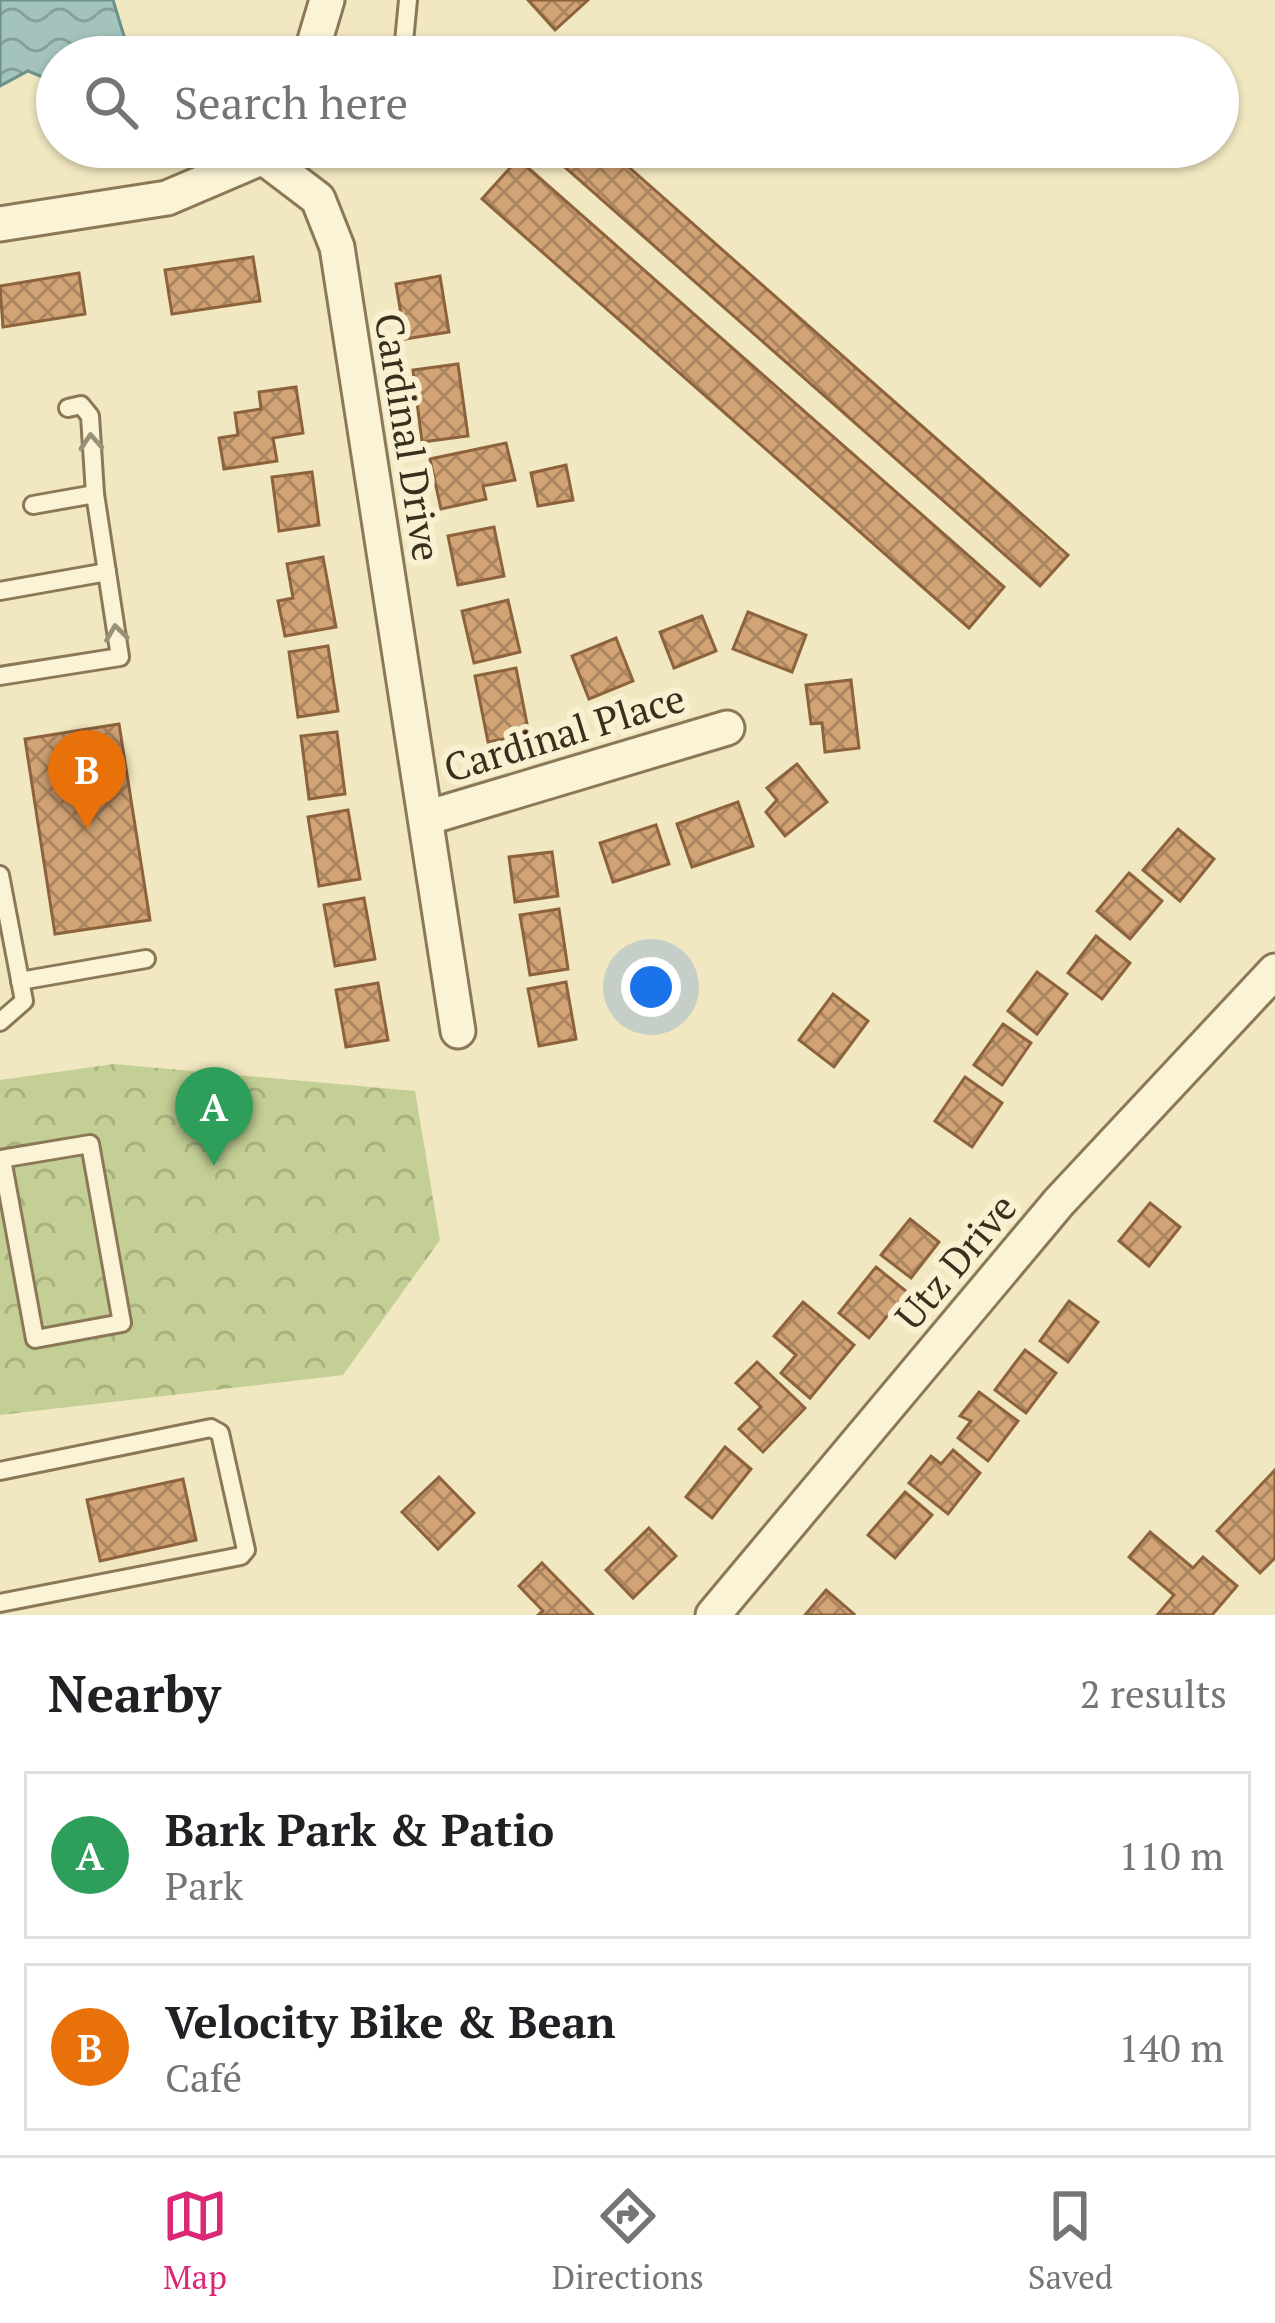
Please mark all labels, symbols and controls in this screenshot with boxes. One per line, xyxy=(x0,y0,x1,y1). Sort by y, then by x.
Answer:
search box xyxy=(36,36,1239,168)
icon: search xyxy=(78,69,144,135)
text: Search here xyxy=(174,72,408,132)
street label: Cardinal Drive xyxy=(364,309,454,565)
one-way arrow xyxy=(79,432,105,451)
one-way arrow xyxy=(104,623,130,643)
street label: Cardinal Place xyxy=(437,671,691,793)
pin: B xyxy=(48,730,126,829)
your location xyxy=(621,957,681,1017)
pin: A xyxy=(175,1067,253,1166)
street label: Utz Drive xyxy=(883,1182,1027,1340)
text: Nearby xyxy=(48,1659,221,1727)
text: 2 results xyxy=(1080,1667,1227,1719)
text: Bark Park & Patio xyxy=(165,1799,554,1859)
text: A xyxy=(76,1829,104,1881)
text: 110 m xyxy=(1119,1829,1224,1881)
text: Park xyxy=(165,1859,243,1911)
text: Velocity Bike & Bean xyxy=(165,1991,616,2051)
text: B xyxy=(77,2021,103,2073)
text: 140 m xyxy=(1119,2021,1224,2073)
text: Café xyxy=(165,2051,242,2103)
tab: Map xyxy=(162,2183,228,2298)
tab: Directions xyxy=(552,2183,704,2298)
tab: Saved xyxy=(1028,2183,1113,2298)

